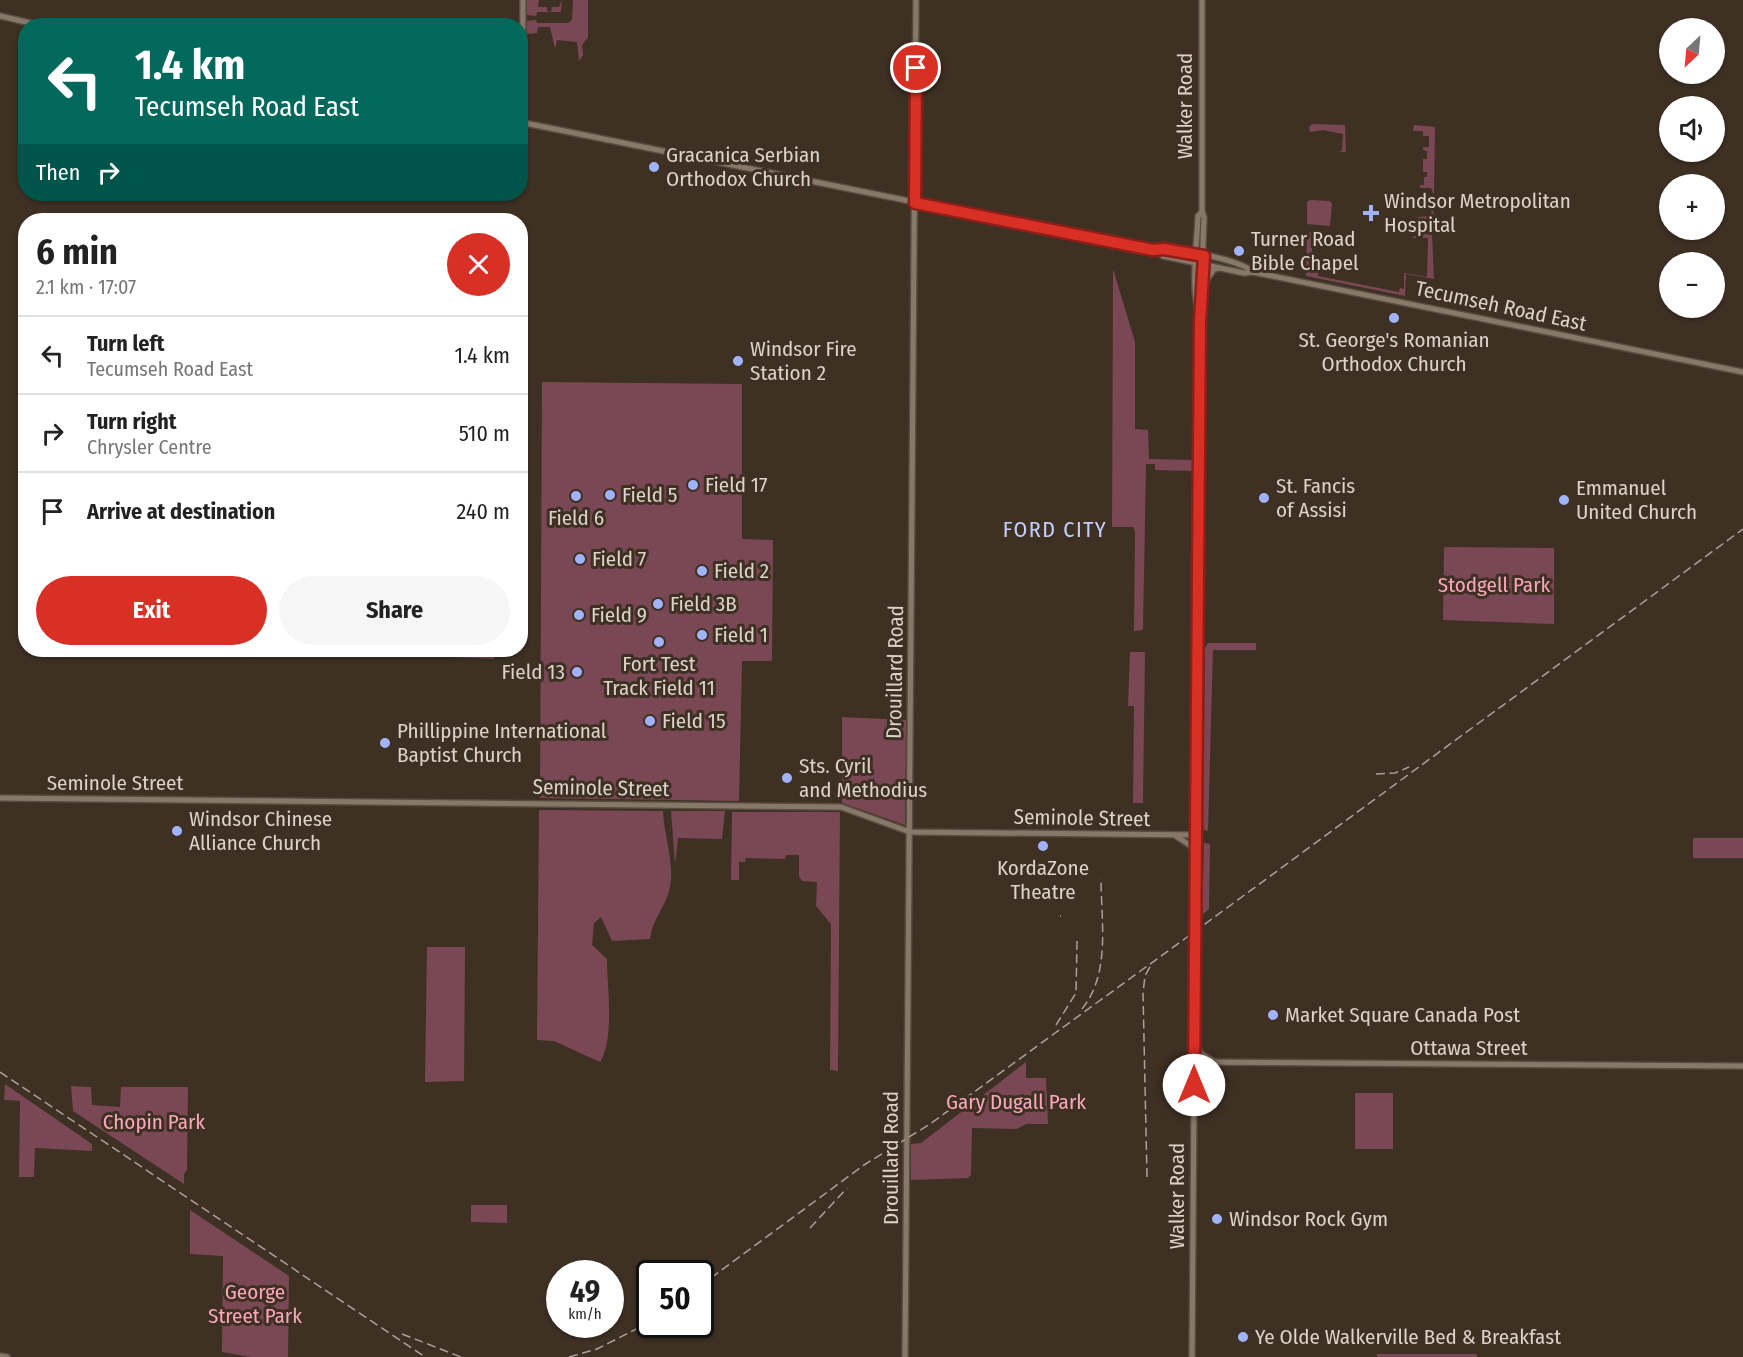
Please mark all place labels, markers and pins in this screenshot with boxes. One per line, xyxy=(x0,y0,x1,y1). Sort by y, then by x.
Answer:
pin xyxy=(890,42,941,93)
place label: Gracanica Serbian Orthodox Church xyxy=(666,142,820,192)
marker: Gracanica Serbian Orthodox Church xyxy=(647,160,661,174)
place label: Windsor Metropolitan Hospital xyxy=(1384,188,1571,238)
marker: Windsor Metropolitan Hospital xyxy=(1362,204,1380,222)
place label: Turner Road Bible Chapel xyxy=(1251,226,1359,276)
marker: Turner Road Bible Chapel xyxy=(1232,244,1246,258)
marker: St. George's Romanian Orthodox Church xyxy=(1387,311,1401,325)
place label: St. George's Romanian Orthodox Church xyxy=(1298,327,1490,377)
place label: Windsor Fire Station 2 xyxy=(750,336,857,386)
marker: Windsor Fire Station 2 xyxy=(731,354,745,368)
place label: Field 17 xyxy=(705,472,768,498)
place label: St. Fancis of Assisi xyxy=(1276,473,1355,523)
place label: Emmanuel United Church xyxy=(1576,475,1697,525)
marker: Field 17 xyxy=(686,478,700,492)
place label: Field 5 xyxy=(622,482,677,508)
marker: Field 5 xyxy=(603,488,617,502)
marker: Field 6 xyxy=(569,489,583,503)
marker: St. Fancis of Assisi xyxy=(1257,491,1271,505)
marker: Emmanuel United Church xyxy=(1557,493,1571,507)
place label: Field 6 xyxy=(548,505,604,531)
place label: Field 7 xyxy=(592,546,646,572)
marker: Field 7 xyxy=(573,552,587,566)
place label: Field 2 xyxy=(714,558,769,584)
marker: Field 2 xyxy=(695,564,709,578)
place label: Field 3B xyxy=(670,591,737,617)
marker: Field 3B xyxy=(651,597,665,611)
place label: Field 9 xyxy=(591,602,647,628)
marker: Field 9 xyxy=(572,608,586,622)
place label: Field 1 xyxy=(714,622,768,648)
marker: Field 1 xyxy=(695,628,709,642)
marker: Fort Test Track Field 11 xyxy=(652,635,666,649)
place label: Fort Test Track Field 11 xyxy=(603,651,715,701)
place label: Field 13 xyxy=(502,659,565,685)
marker: Field 13 xyxy=(570,665,584,679)
place label: Field 15 xyxy=(662,708,726,734)
marker: Field 15 xyxy=(643,714,657,728)
place label: Phillippine International Baptist Church xyxy=(397,718,607,768)
marker: Phillippine International Baptist Church xyxy=(378,736,392,750)
place label: Sts. Cyril and Methodius xyxy=(799,753,927,803)
marker: Sts. Cyril and Methodius xyxy=(780,771,794,785)
place label: Windsor Chinese Alliance Church xyxy=(189,806,332,856)
marker: Windsor Chinese Alliance Church xyxy=(170,824,184,838)
marker: KordaZone Theatre xyxy=(1036,839,1050,853)
place label: KordaZone Theatre xyxy=(997,855,1089,905)
place label: Market Square Canada Post xyxy=(1285,1002,1520,1028)
marker: Market Square Canada Post xyxy=(1266,1008,1280,1022)
place label: Windsor Rock Gym xyxy=(1229,1206,1388,1232)
marker: Windsor Rock Gym xyxy=(1210,1212,1224,1226)
place label: Ye Olde Walkerville Bed & Breakfast xyxy=(1255,1324,1561,1350)
marker: Ye Olde Walkerville Bed & Breakfast xyxy=(1236,1330,1250,1344)

